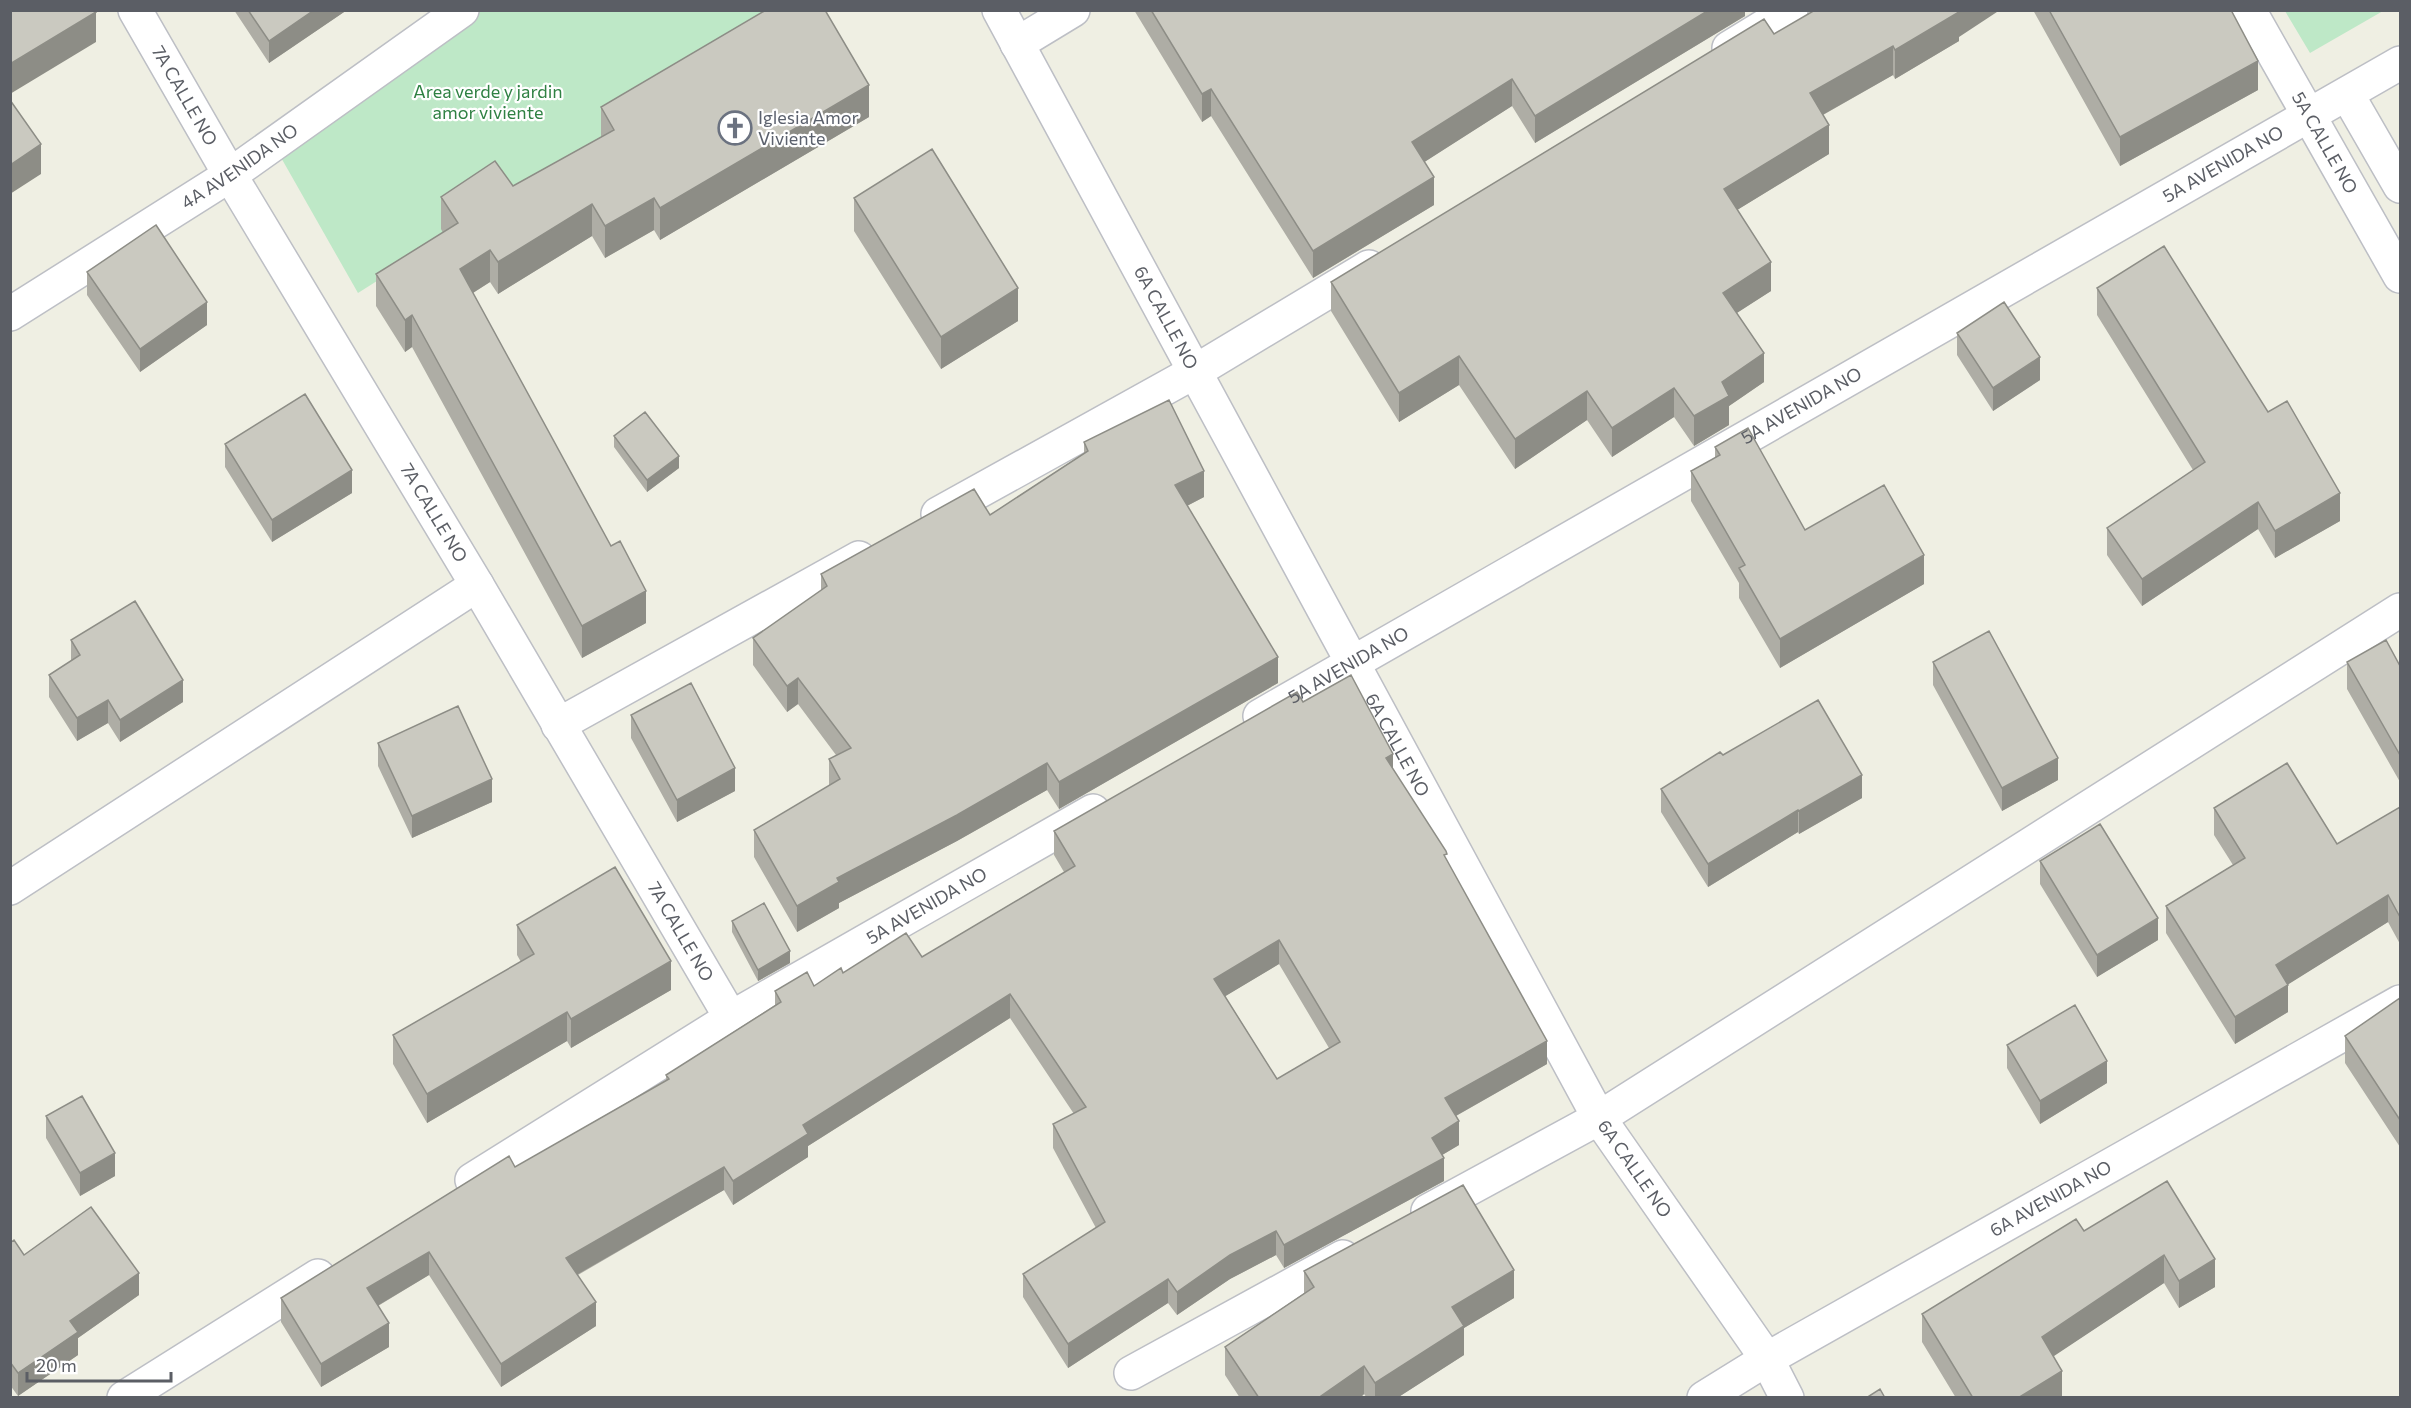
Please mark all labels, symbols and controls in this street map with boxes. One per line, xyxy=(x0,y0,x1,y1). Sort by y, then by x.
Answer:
street label: 7A CALLE NO xyxy=(148,41,223,149)
park label: Area verde y jardin amor viviente xyxy=(413,80,563,123)
street label: 5A CALLE NO xyxy=(2288,88,2363,197)
place label: Iglesia Amor Viviente xyxy=(758,106,859,149)
church icon: Iglesia Amor Viviente xyxy=(717,110,753,146)
street label: 4A AVENIDA NO xyxy=(177,118,302,213)
street label: 5A AVENIDA NO xyxy=(2158,120,2287,207)
street label: 6A CALLE NO xyxy=(1130,262,1203,373)
street label: 5A AVENIDA NO xyxy=(1737,362,1865,448)
street label: 7A CALLE NO xyxy=(396,459,473,566)
street label: 5A AVENIDA NO xyxy=(1284,621,1412,708)
street label: 6A CALLE NO xyxy=(1361,689,1435,800)
street label: 5A AVENIDA NO xyxy=(862,862,991,948)
street label: 7A CALLE NO xyxy=(643,877,719,985)
street label: 6A CALLE NO xyxy=(1594,1115,1677,1221)
street label: 6A AVENIDA NO xyxy=(1986,1155,2115,1241)
scale bar xyxy=(27,1345,171,1383)
text: 20 m xyxy=(36,1354,77,1376)

